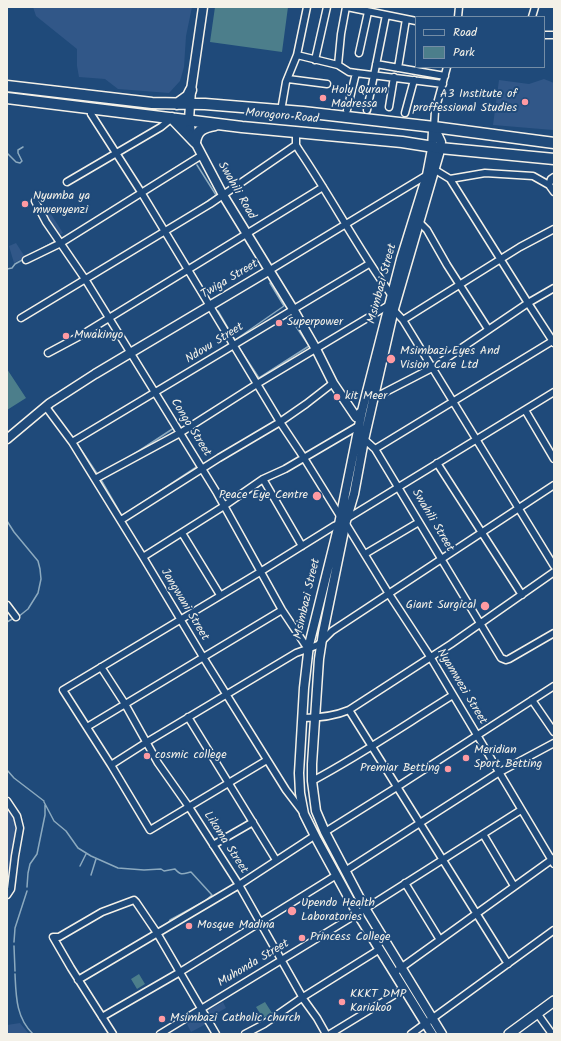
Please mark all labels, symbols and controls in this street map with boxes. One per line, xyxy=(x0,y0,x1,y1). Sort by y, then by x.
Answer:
legend xyxy=(415,16,545,68)
text: Road xyxy=(453,23,477,42)
text: Park xyxy=(453,43,475,62)
place label: Holy Quran Madressa xyxy=(331,84,387,112)
place label: A3 Institute of proffessional Studies xyxy=(413,88,517,116)
marker: Holy Quran Madressa xyxy=(318,93,328,103)
marker: A3 Institute of proffessional Studies xyxy=(520,97,530,107)
street label: Morogoro Road xyxy=(245,107,319,127)
street label: Swahili Road xyxy=(214,160,258,222)
place label: Nyumba ya mwenyenzi xyxy=(33,190,90,218)
marker: Nyumba ya mwenyenzi xyxy=(20,199,30,209)
street label: Msimbazi Street xyxy=(365,242,401,326)
street label: Twiga Street xyxy=(199,257,261,303)
place label: Superpower xyxy=(287,316,343,330)
marker: Superpower xyxy=(274,318,284,328)
street label: Ndovu Street xyxy=(183,321,247,367)
place label: Mwakinyo xyxy=(74,329,123,343)
marker: Mwakinyo xyxy=(61,331,71,341)
place label: Msimbazi Eyes And Vision Care Ltd xyxy=(400,345,500,373)
marker: Msimbazi Eyes And Vision Care Ltd xyxy=(385,353,397,365)
place label: kit Meer xyxy=(345,390,387,404)
marker: kit Meer xyxy=(332,392,342,402)
street label: Congo Street xyxy=(167,396,213,460)
street label: Swahili Street xyxy=(408,487,456,555)
place label: Peace Eye Centre xyxy=(219,489,308,503)
marker: Peace Eye Centre xyxy=(311,490,323,502)
street label: Msimbazi Street xyxy=(292,557,324,641)
street label: Jangwani Street xyxy=(157,566,211,644)
place label: Giant Surgical xyxy=(406,599,476,613)
marker: Giant Surgical xyxy=(479,600,491,612)
street label: Nyamwezi Street xyxy=(433,647,489,727)
place label: Meridian Sport Betting xyxy=(474,744,542,772)
place label: cosmic college xyxy=(155,749,227,763)
marker: cosmic college xyxy=(142,751,152,761)
marker: Meridian Sport Betting xyxy=(461,753,471,763)
place label: Premiar Betting xyxy=(360,762,440,776)
marker: Premiar Betting xyxy=(443,764,453,774)
street label: Likoma Street xyxy=(200,809,250,877)
place label: Upendo Health Laboratories xyxy=(301,897,375,925)
marker: Upendo Health Laboratories xyxy=(286,905,298,917)
place label: Mosque Madina xyxy=(197,919,275,933)
marker: Mosque Madina xyxy=(184,921,194,931)
place label: Princess College xyxy=(310,931,391,945)
marker: Princess College xyxy=(297,933,307,943)
street label: Muhonda Street xyxy=(216,937,292,991)
place label: KKKT DMP Kariakoo xyxy=(350,988,406,1016)
marker: KKKT DMP Kariakoo xyxy=(337,997,347,1007)
place label: Msimbazi Catholic church xyxy=(170,1012,300,1026)
marker: Msimbazi Catholic church xyxy=(157,1014,167,1024)

